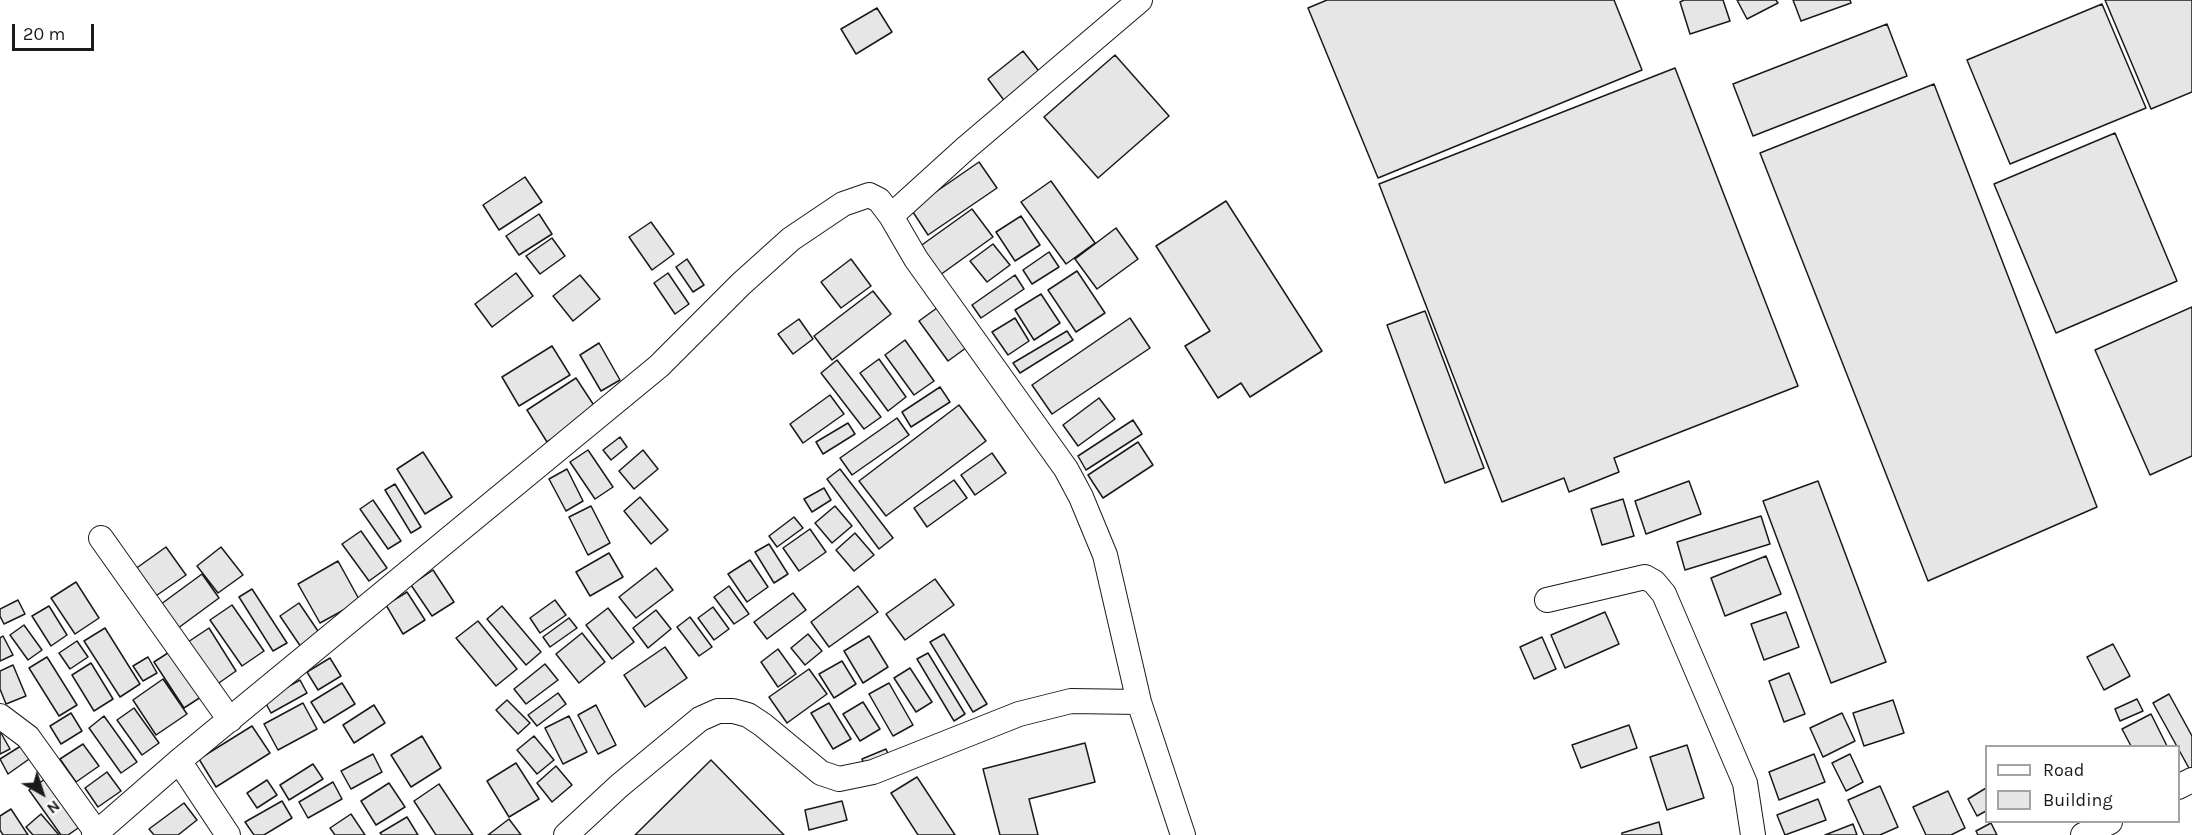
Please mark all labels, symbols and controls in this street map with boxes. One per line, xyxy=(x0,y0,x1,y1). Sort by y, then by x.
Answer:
scale bar xyxy=(15,12,98,50)
text: 20 m xyxy=(23,23,65,45)
legend xyxy=(1985,745,2180,823)
text: Road xyxy=(2043,759,2084,781)
north arrow xyxy=(12,763,72,823)
text: Building xyxy=(2043,789,2113,811)
text: N xyxy=(43,796,64,818)

